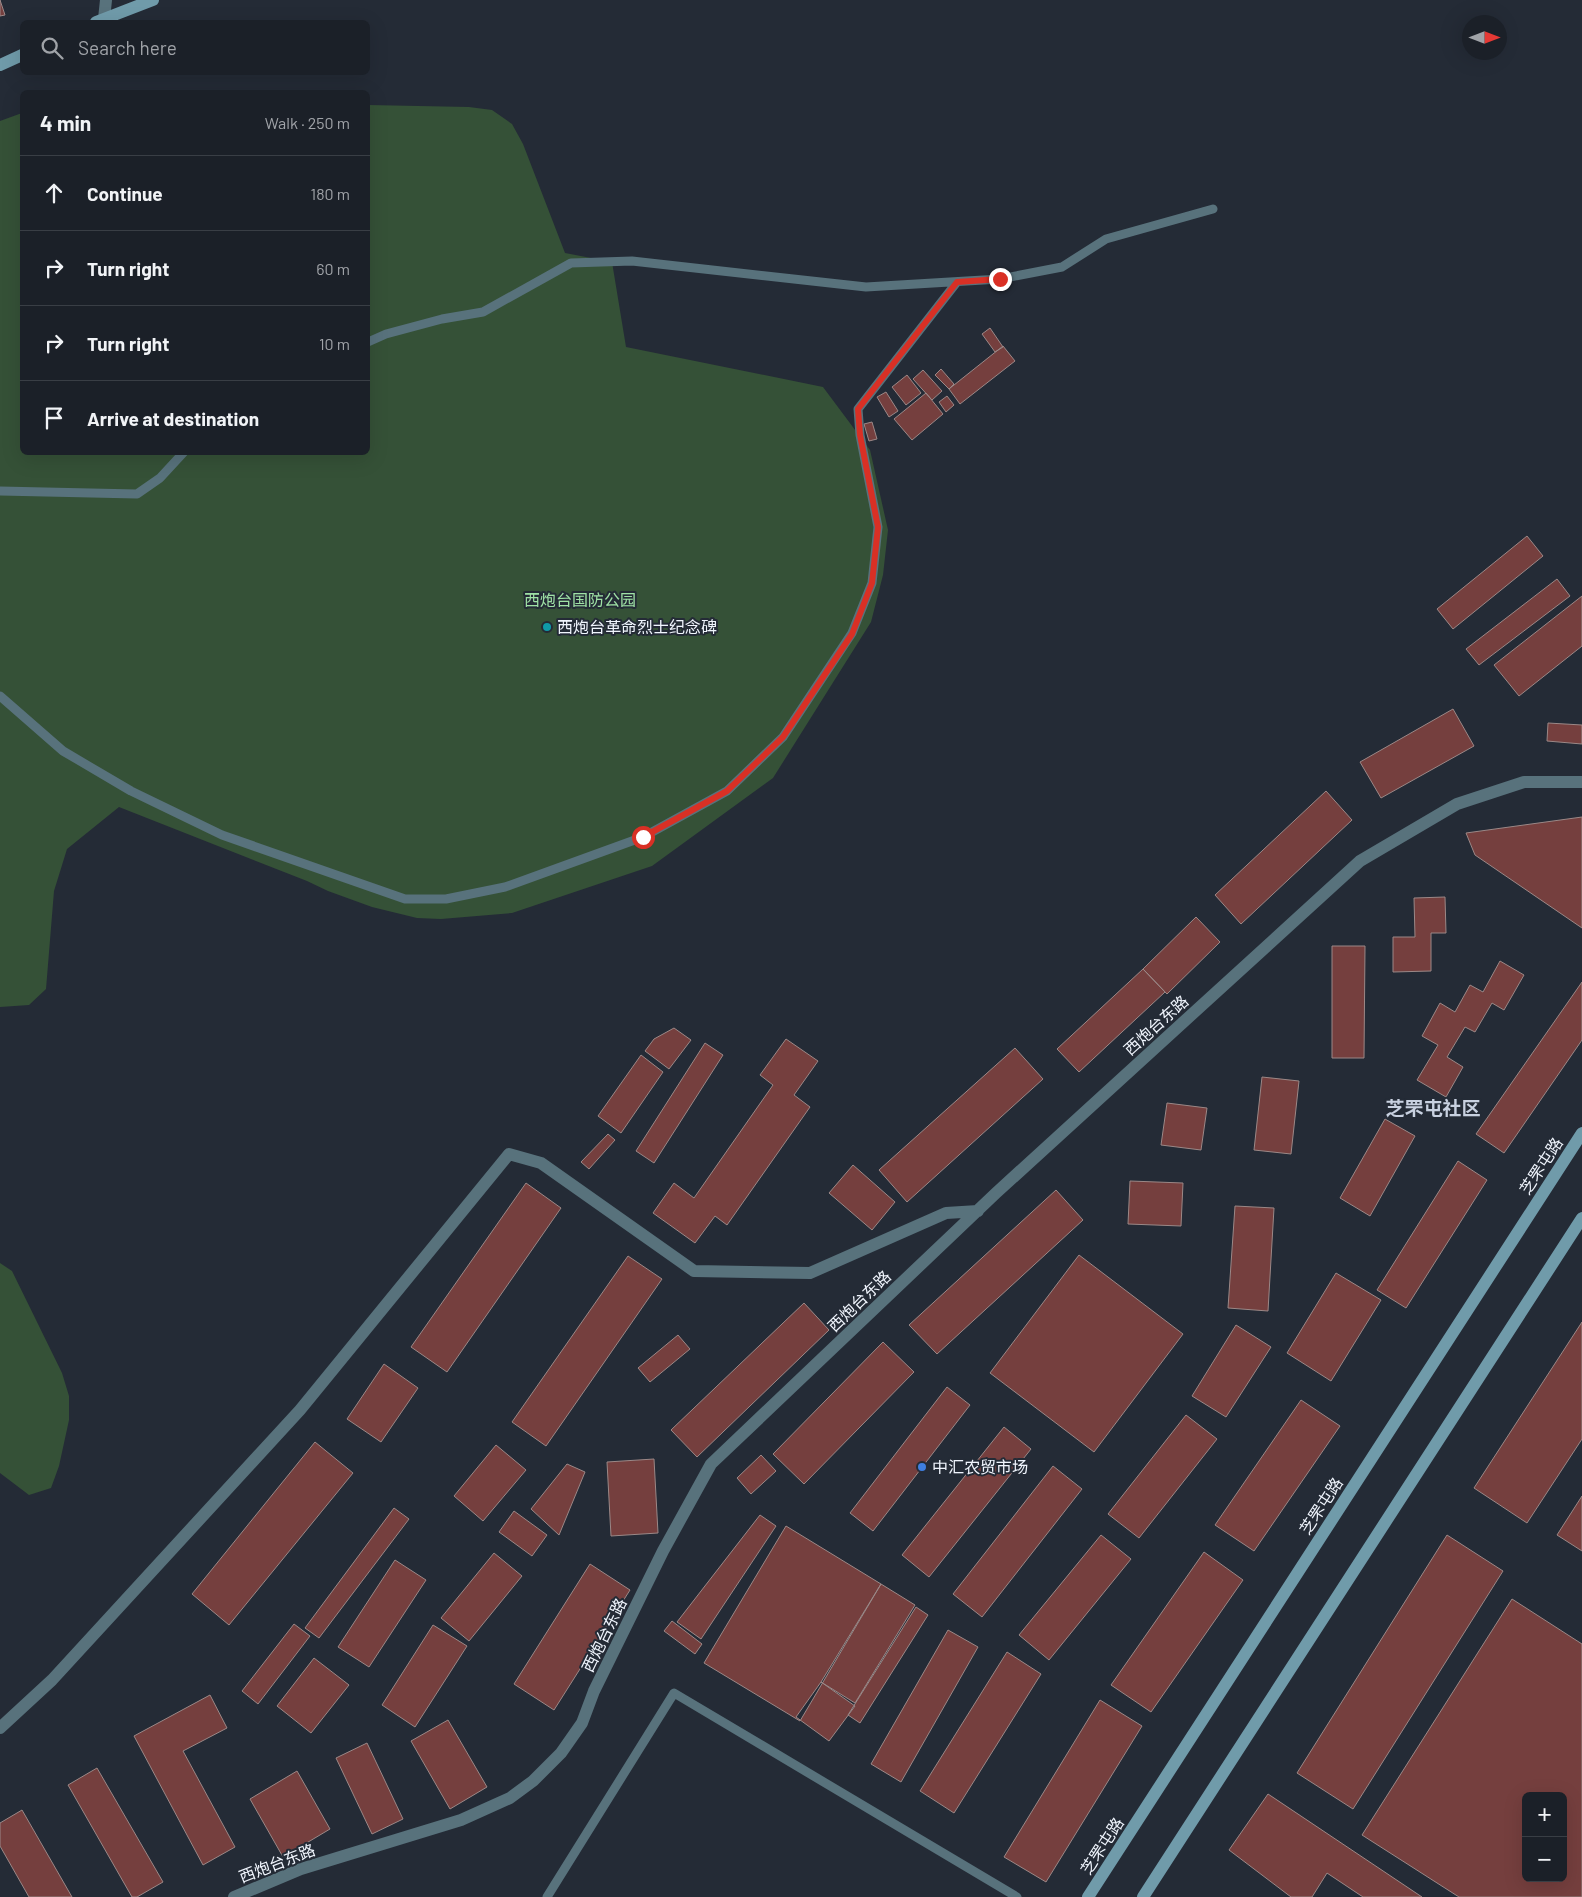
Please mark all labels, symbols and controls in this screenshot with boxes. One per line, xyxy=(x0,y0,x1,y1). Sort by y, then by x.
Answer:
north arrow xyxy=(1462,15,1507,60)
search box xyxy=(20,20,370,75)
icon: search xyxy=(38,34,66,62)
text: Search here xyxy=(78,36,177,59)
text: 4 min xyxy=(40,110,91,135)
text: Walk · 250 m xyxy=(265,113,350,132)
icon: ahead xyxy=(40,179,68,207)
text: Continue xyxy=(87,182,163,205)
text: 180 m xyxy=(311,184,350,203)
icon: right xyxy=(40,254,68,282)
text: Turn right xyxy=(87,257,169,280)
text: 60 m xyxy=(316,259,350,278)
route end xyxy=(989,268,1012,291)
icon: right xyxy=(40,329,68,357)
text: Turn right xyxy=(87,332,169,355)
text: 10 m xyxy=(319,334,350,353)
icon: arrive xyxy=(40,404,68,432)
text: Arrive at destination xyxy=(87,407,259,430)
park label: 西炮台国防公园 xyxy=(524,590,636,609)
place label: 西炮台革命烈士纪念碑 xyxy=(557,617,717,636)
marker: 西炮台革命烈士纪念碑 xyxy=(541,621,553,633)
route start xyxy=(632,826,655,849)
street label: 西炮台东路 xyxy=(1120,991,1192,1058)
district label: 芝罘屯社区 xyxy=(1385,1096,1481,1119)
street label: 芝罘屯路 xyxy=(1515,1134,1566,1198)
street label: 西炮台东路 xyxy=(823,1266,894,1335)
place label: 中汇农贸市场 xyxy=(932,1457,1028,1476)
marker: 中汇农贸市场 xyxy=(916,1461,928,1473)
street label: 芝罘屯路 xyxy=(1295,1474,1346,1538)
street label: 西炮台东路 xyxy=(577,1595,630,1675)
map controls xyxy=(1522,1792,1567,1882)
button: + xyxy=(1522,1792,1567,1837)
street label: 芝罘屯路 xyxy=(1076,1814,1127,1878)
button: − xyxy=(1522,1837,1567,1882)
street label: 西炮台东路 xyxy=(236,1839,318,1886)

